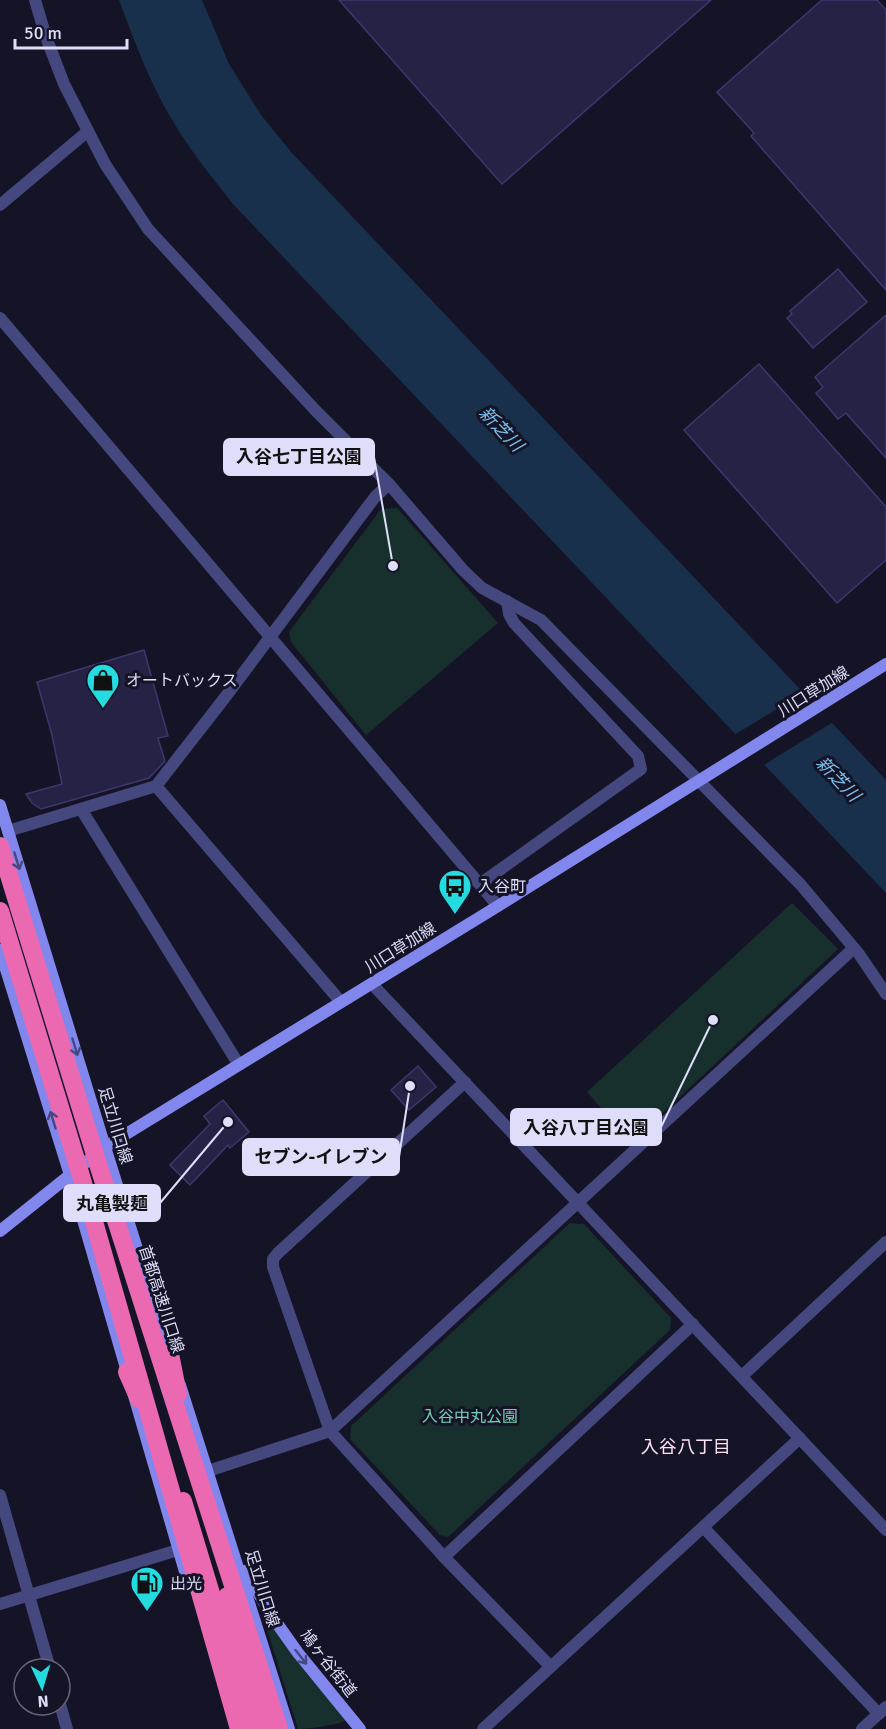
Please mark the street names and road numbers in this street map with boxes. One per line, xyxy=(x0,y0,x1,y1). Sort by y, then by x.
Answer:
street label: 川口草加線 xyxy=(774,662,853,722)
street label: 川口草加線 xyxy=(361,918,440,978)
street label: 足立川口線 xyxy=(94,1084,136,1166)
street label: 首都高速川口線 xyxy=(134,1243,188,1356)
street label: 足立川口線 xyxy=(241,1547,283,1629)
street label: 鳩ヶ谷街道 xyxy=(296,1626,361,1701)

